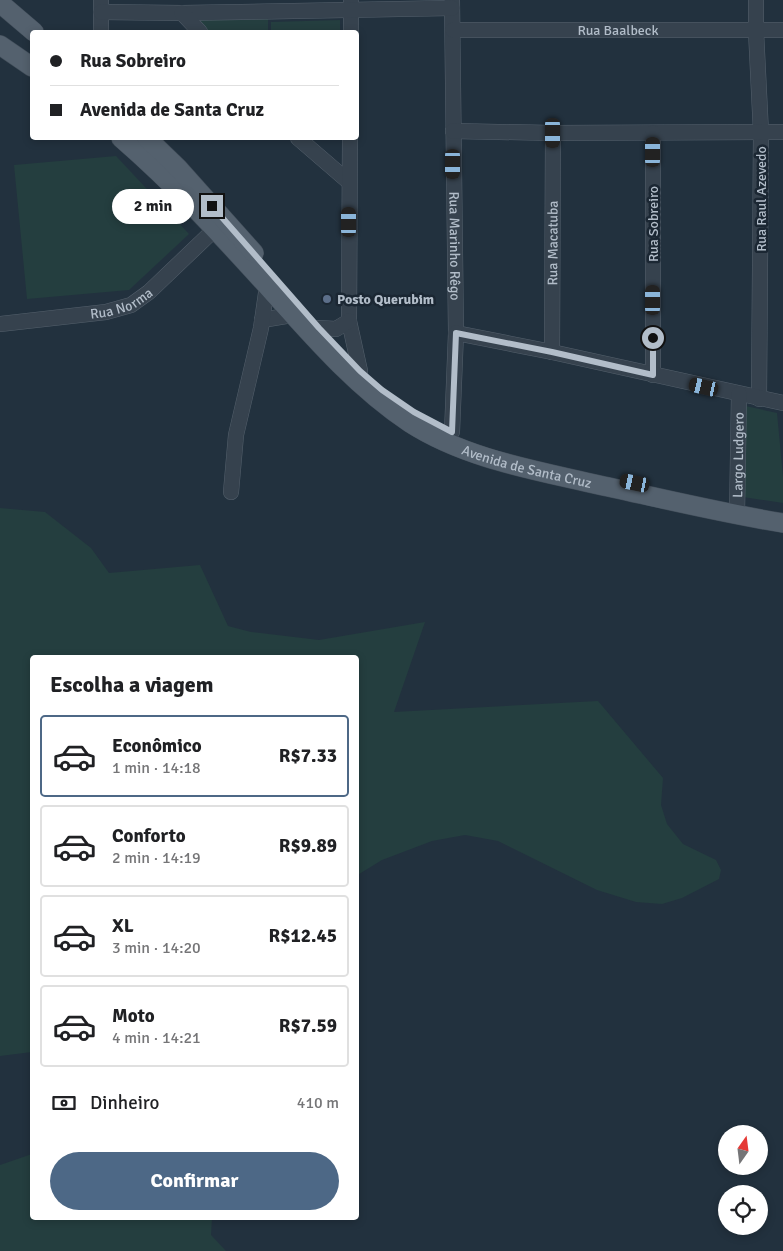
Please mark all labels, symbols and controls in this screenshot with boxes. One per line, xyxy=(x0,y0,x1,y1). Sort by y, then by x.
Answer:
street label: Rua Baalbeck xyxy=(578,22,658,39)
text: Rua Sobreiro xyxy=(80,49,186,73)
text: Avenida de Santa Cruz xyxy=(80,98,264,122)
car xyxy=(545,118,560,148)
car xyxy=(645,137,660,167)
street label: Rua Raul Azevedo xyxy=(753,146,770,252)
car xyxy=(445,149,460,179)
street label: Rua Sobreiro xyxy=(645,186,662,262)
callout: 2 min xyxy=(112,188,194,224)
street label: Rua Marinho Rêgo xyxy=(446,191,464,301)
route end xyxy=(201,195,223,217)
text: 2 min xyxy=(134,196,172,216)
street label: Rua Macatuba xyxy=(544,200,561,286)
car xyxy=(341,207,356,237)
street label: Rua Norma xyxy=(89,284,156,322)
car xyxy=(645,285,660,315)
place label: Posto Querubim xyxy=(337,291,434,308)
marker: Posto Querubim xyxy=(321,293,333,305)
route start xyxy=(642,327,664,349)
car xyxy=(687,376,720,398)
street label: Largo Ludgero xyxy=(729,412,747,498)
street label: Avenida de Santa Cruz xyxy=(460,441,593,492)
car xyxy=(618,473,651,493)
text: Escolha a viagem xyxy=(50,671,214,698)
icon: car xyxy=(52,734,97,779)
text: Econômico xyxy=(112,734,202,758)
text: R$7.33 xyxy=(279,744,337,768)
text: 1 min · 14:18 xyxy=(112,758,201,778)
icon: car xyxy=(52,824,97,869)
text: Conforto xyxy=(112,824,186,848)
text: R$9.89 xyxy=(279,834,337,858)
text: 2 min · 14:19 xyxy=(112,848,201,868)
icon: car xyxy=(52,914,97,959)
text: XL xyxy=(112,914,134,938)
text: R$12.45 xyxy=(269,924,337,948)
text: 3 min · 14:20 xyxy=(112,938,201,958)
icon: car xyxy=(52,1004,97,1049)
text: Moto xyxy=(112,1004,155,1028)
text: R$7.59 xyxy=(279,1014,337,1038)
text: 4 min · 14:21 xyxy=(112,1028,201,1048)
icon: cash xyxy=(50,1089,78,1117)
text: Dinheiro xyxy=(90,1091,159,1115)
text: 410 m xyxy=(297,1093,339,1113)
north arrow xyxy=(718,1125,768,1175)
map controls xyxy=(718,1125,768,1235)
button: Confirmar xyxy=(50,1152,339,1210)
button: locate xyxy=(718,1185,768,1235)

